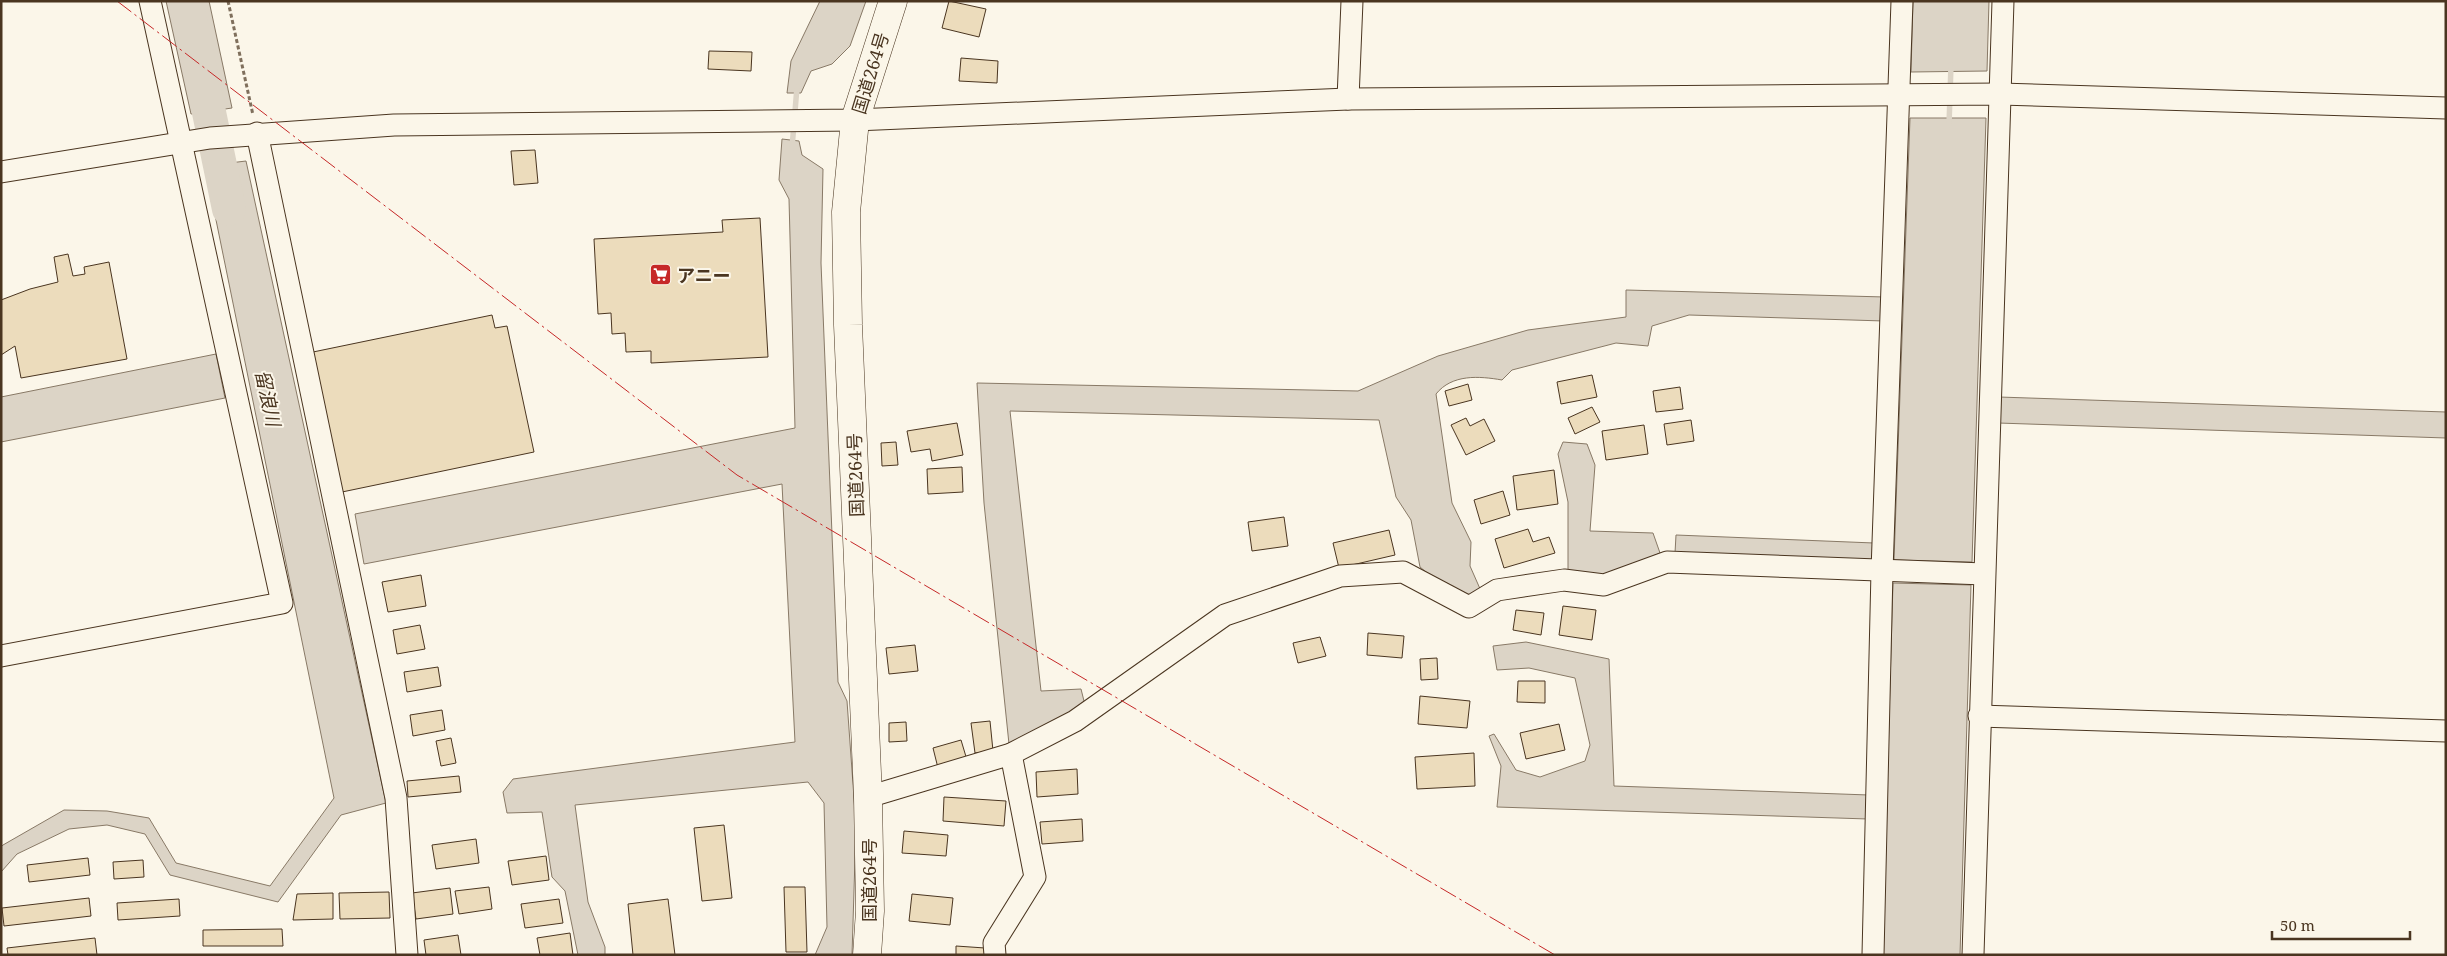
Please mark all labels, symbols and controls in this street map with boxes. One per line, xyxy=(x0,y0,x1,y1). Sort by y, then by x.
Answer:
street label: 国道264号 xyxy=(846,29,894,117)
supermarket icon: アニー xyxy=(649,263,673,287)
place label: アニー xyxy=(677,263,731,287)
water label: 留浪川 xyxy=(249,367,287,431)
street label: 国道264号 xyxy=(842,433,868,517)
street label: 国道264号 xyxy=(857,838,881,922)
scale bar xyxy=(2272,908,2410,940)
text: 50 m xyxy=(2280,915,2315,935)

